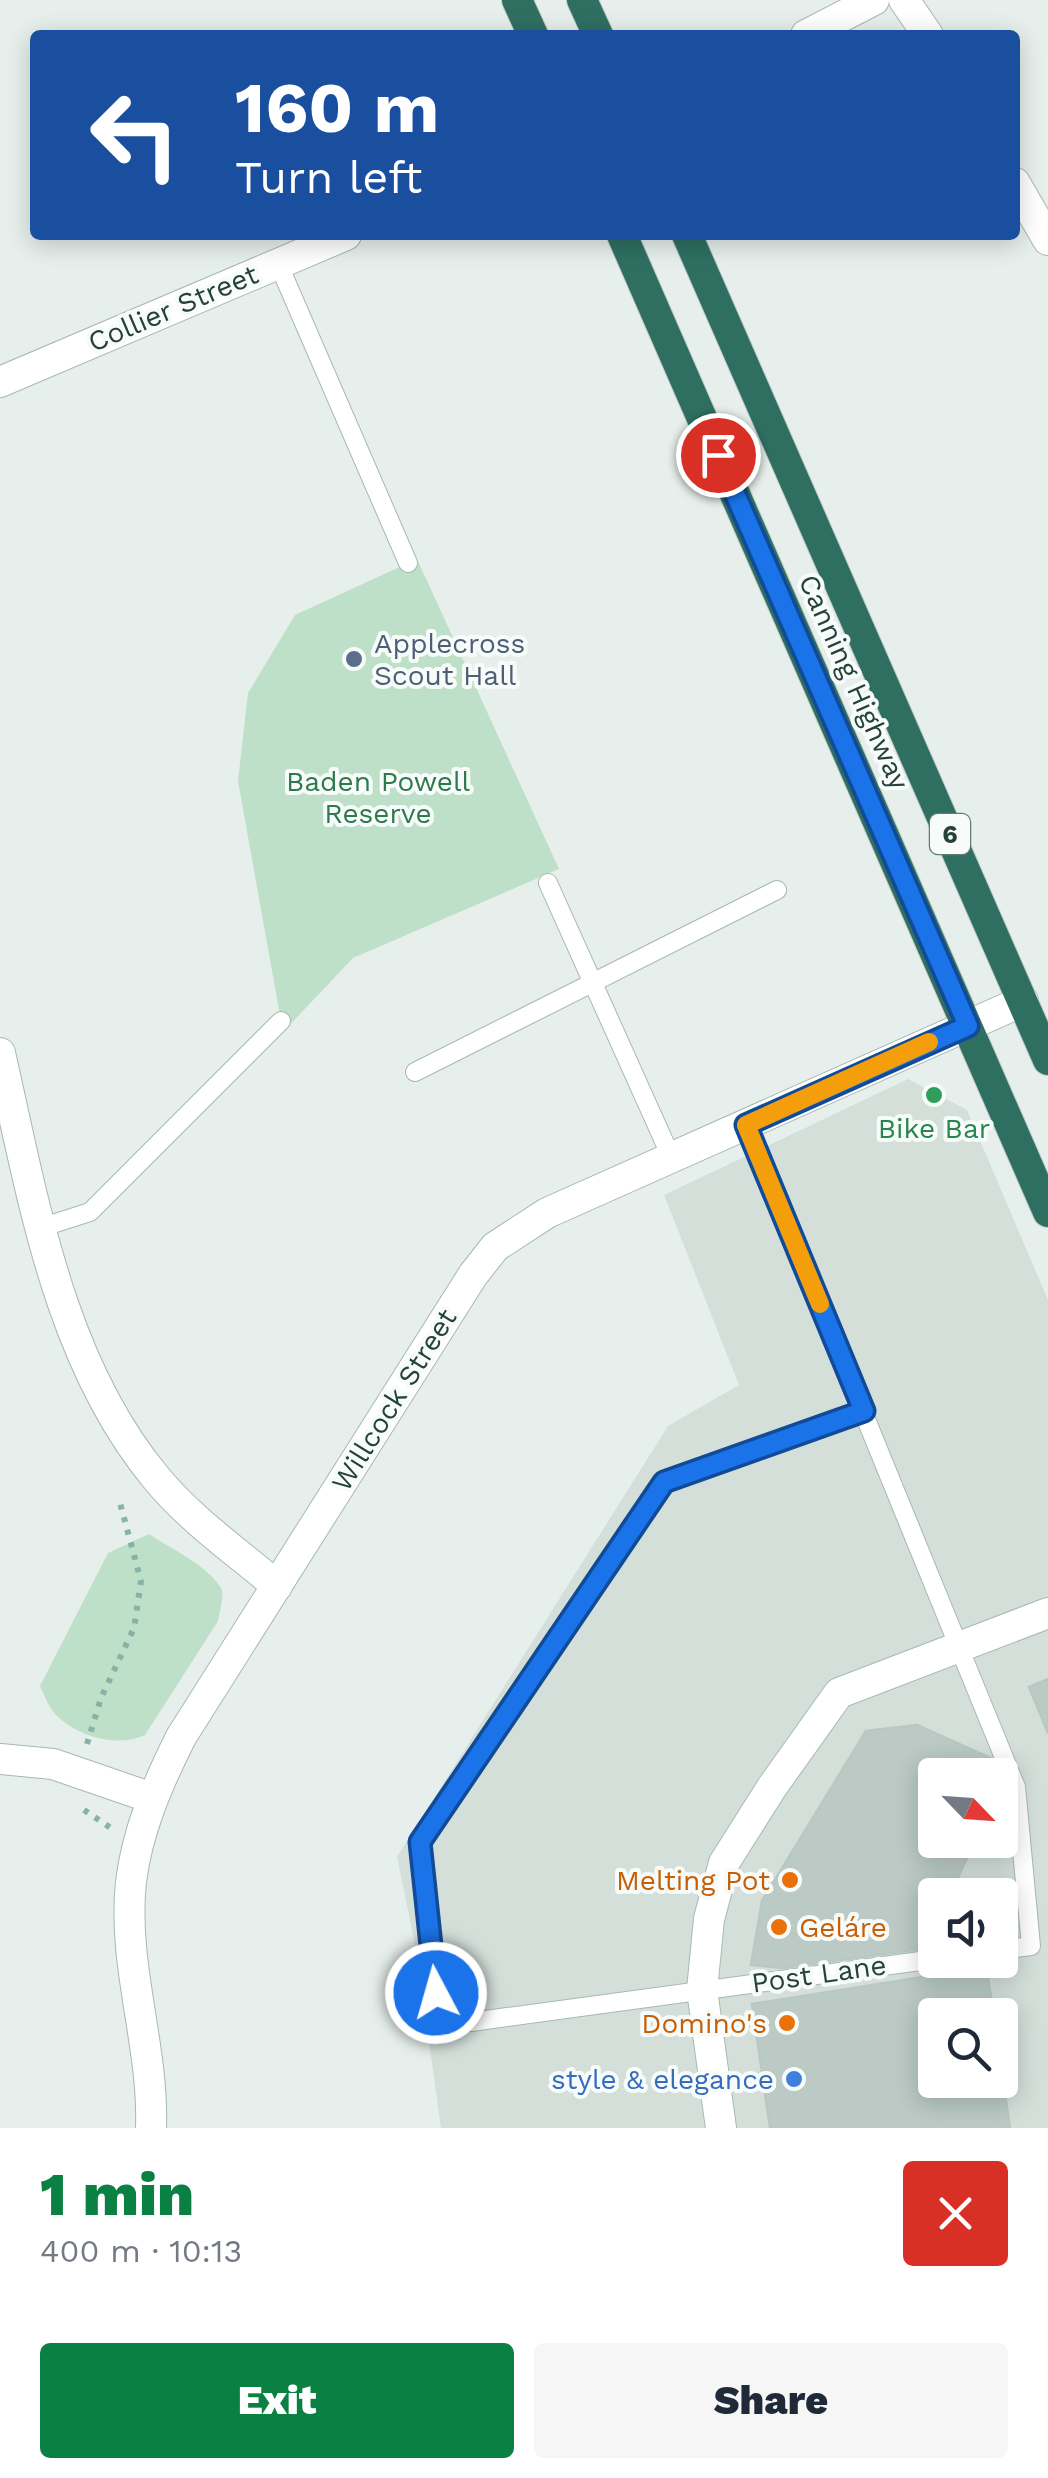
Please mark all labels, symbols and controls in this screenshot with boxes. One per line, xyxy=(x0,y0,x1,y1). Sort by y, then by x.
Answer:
text: 160 m xyxy=(235,67,439,149)
icon: left xyxy=(70,70,200,200)
text: Turn left xyxy=(235,151,422,204)
street label: Collier Street xyxy=(83,257,263,359)
pin xyxy=(676,413,761,498)
icon: arrive xyxy=(691,428,746,483)
street label: Canning Highway xyxy=(792,570,916,795)
place label: Applecross Scout Hall xyxy=(374,627,525,692)
marker: Applecross Scout Hall xyxy=(343,648,365,670)
park label: Baden Powell Reserve xyxy=(286,765,471,830)
road number: 6 xyxy=(930,814,970,854)
marker: Bike Bar xyxy=(923,1084,945,1106)
place label: Bike Bar xyxy=(878,1112,990,1145)
street label: Willcock Street xyxy=(325,1303,463,1497)
north arrow xyxy=(918,1758,1018,1858)
map controls xyxy=(918,1758,1018,2098)
place label: Melting Pot xyxy=(616,1864,770,1897)
marker: Melting Pot xyxy=(779,1869,801,1891)
button: sound xyxy=(918,1878,1018,1978)
place label: Geláre xyxy=(799,1911,887,1944)
marker: Geláre xyxy=(768,1916,790,1938)
position arrow xyxy=(384,1941,488,2045)
street label: Post Lane xyxy=(749,1948,889,2000)
button: search xyxy=(918,1998,1018,2098)
place label: Domino's xyxy=(641,2007,767,2040)
marker: Domino's xyxy=(776,2012,798,2034)
place label: style & elegance xyxy=(551,2063,774,2096)
marker: style & elegance xyxy=(783,2068,805,2090)
text: 1 min xyxy=(40,2159,194,2230)
button: close xyxy=(903,2161,1008,2266)
text: 400 m · 10:13 xyxy=(40,2232,242,2270)
button: Exit xyxy=(40,2343,514,2458)
button: Share xyxy=(534,2343,1008,2458)

